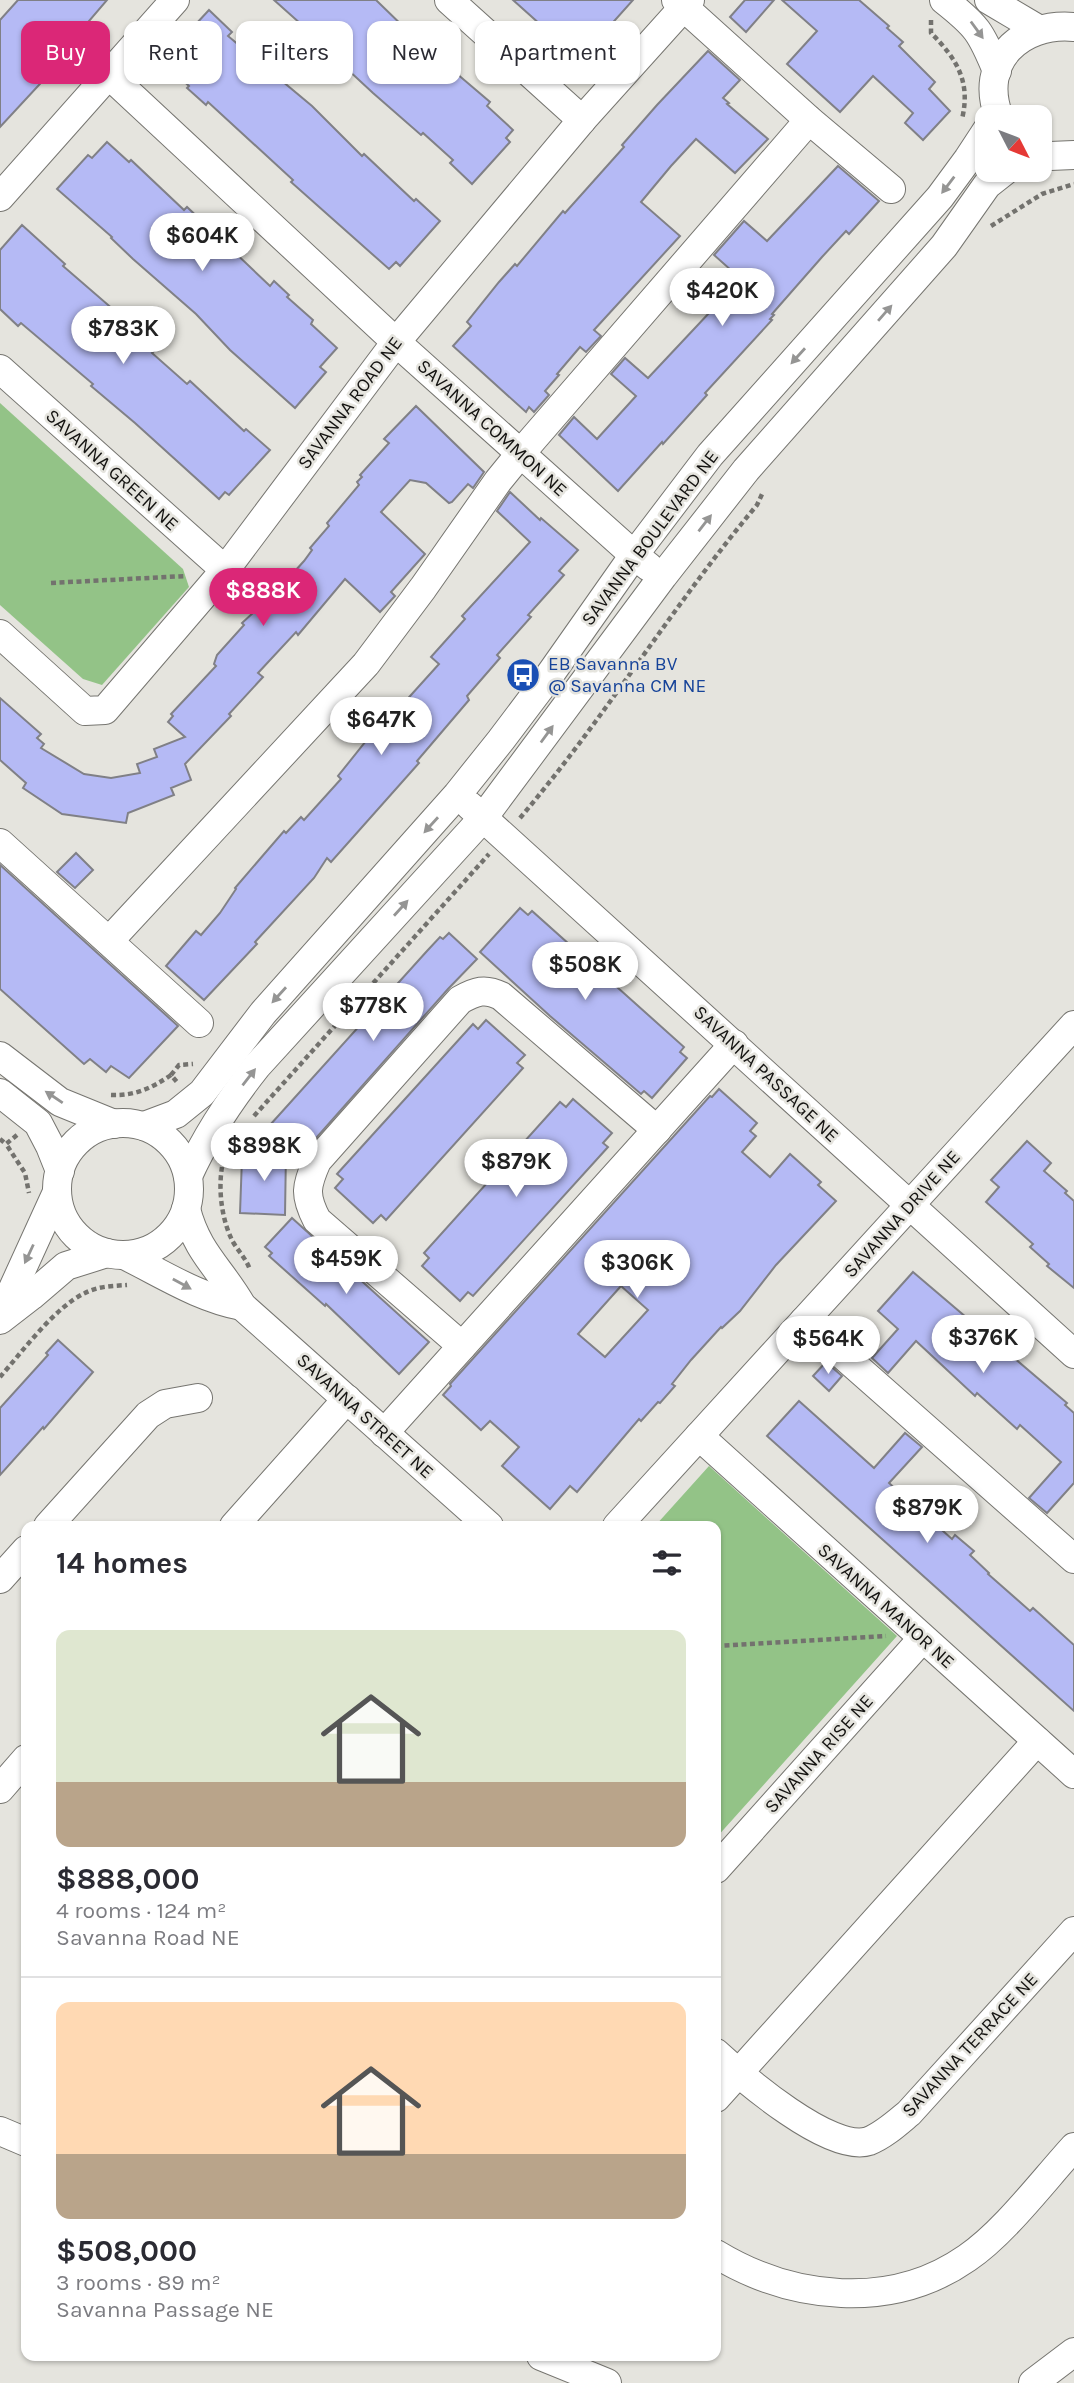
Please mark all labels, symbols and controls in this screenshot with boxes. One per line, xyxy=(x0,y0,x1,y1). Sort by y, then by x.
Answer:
chip: Buy xyxy=(21,21,110,84)
chip: Rent xyxy=(124,21,222,84)
chip: Filters xyxy=(236,21,353,84)
chip: New xyxy=(367,21,461,84)
chip: Apartment xyxy=(475,21,640,84)
one-way arrow xyxy=(970,21,984,40)
north arrow xyxy=(975,105,1052,182)
map controls xyxy=(975,105,1052,182)
one-way arrow xyxy=(941,176,956,194)
pin: $604K xyxy=(153,214,251,273)
text: $604K xyxy=(165,222,239,249)
pin: $420K xyxy=(673,268,771,328)
text: $420K xyxy=(685,277,759,304)
one-way arrow xyxy=(877,304,893,322)
pin: $783K xyxy=(74,306,172,366)
text: $783K xyxy=(87,315,159,342)
street label: SAVANNA ROAD NE xyxy=(293,333,407,473)
one-way arrow xyxy=(790,347,806,365)
street label: SAVANNA COMMON NE xyxy=(413,355,571,501)
street label: SAVANNA GREEN NE xyxy=(41,405,183,535)
street label: SAVANNA BOULEVARD NE xyxy=(577,446,723,630)
one-way arrow xyxy=(697,514,712,532)
pin: $888K xyxy=(214,568,312,628)
text: $888K xyxy=(225,577,301,604)
place label: EB Savanna BV @ Savanna CM NE xyxy=(548,653,706,697)
bus stop icon: EB Savanna BV @ Savanna CM NE xyxy=(504,656,542,694)
pin: $647K xyxy=(332,698,430,757)
text: $647K xyxy=(346,706,416,733)
one-way arrow xyxy=(540,725,554,743)
one-way arrow xyxy=(423,816,439,834)
one-way arrow xyxy=(393,899,409,917)
pin: $508K xyxy=(536,942,634,1002)
text: $508K xyxy=(548,951,622,978)
pin: $778K xyxy=(324,984,422,1043)
one-way arrow xyxy=(272,986,287,1003)
text: $778K xyxy=(339,992,407,1019)
street label: SAVANNA PASSAGE NE xyxy=(689,1001,843,1147)
one-way arrow xyxy=(241,1068,256,1086)
one-way arrow xyxy=(44,1090,63,1103)
pin: $898K xyxy=(215,1124,313,1183)
text: $898K xyxy=(227,1132,301,1159)
pin: $879K xyxy=(467,1140,565,1199)
street label: SAVANNA DRIVE NE xyxy=(839,1146,965,1282)
text: $879K xyxy=(480,1148,552,1175)
pin: $459K xyxy=(297,1236,395,1296)
pin: $306K xyxy=(588,1240,686,1300)
one-way arrow xyxy=(23,1244,35,1264)
text: $459K xyxy=(310,1245,382,1272)
text: $306K xyxy=(600,1249,674,1276)
one-way arrow xyxy=(172,1278,191,1290)
pin: $564K xyxy=(779,1316,877,1376)
pin: $376K xyxy=(934,1316,1032,1375)
text: $376K xyxy=(948,1324,1018,1351)
text: $564K xyxy=(792,1325,864,1352)
street label: SAVANNA STREET NE xyxy=(292,1349,438,1483)
pin: $879K xyxy=(878,1486,976,1545)
text: $879K xyxy=(891,1494,963,1521)
street label: SAVANNA MANOR NE xyxy=(813,1539,959,1673)
icon: filters xyxy=(648,1544,686,1582)
text: 14 homes xyxy=(56,1545,188,1581)
icon: home xyxy=(308,1676,434,1802)
street label: SAVANNA RISE NE xyxy=(760,1690,878,1818)
text: $888,000 xyxy=(56,1861,199,1897)
text: 4 rooms · 124 m² xyxy=(56,1897,226,1924)
text: Savanna Road NE xyxy=(56,1924,240,1951)
street label: SAVANNA TERRACE NE xyxy=(897,1968,1043,2122)
icon: home xyxy=(308,2048,434,2174)
text: $508,000 xyxy=(56,2233,197,2269)
text: 3 rooms · 89 m² xyxy=(56,2269,221,2296)
text: Savanna Passage NE xyxy=(56,2296,274,2323)

